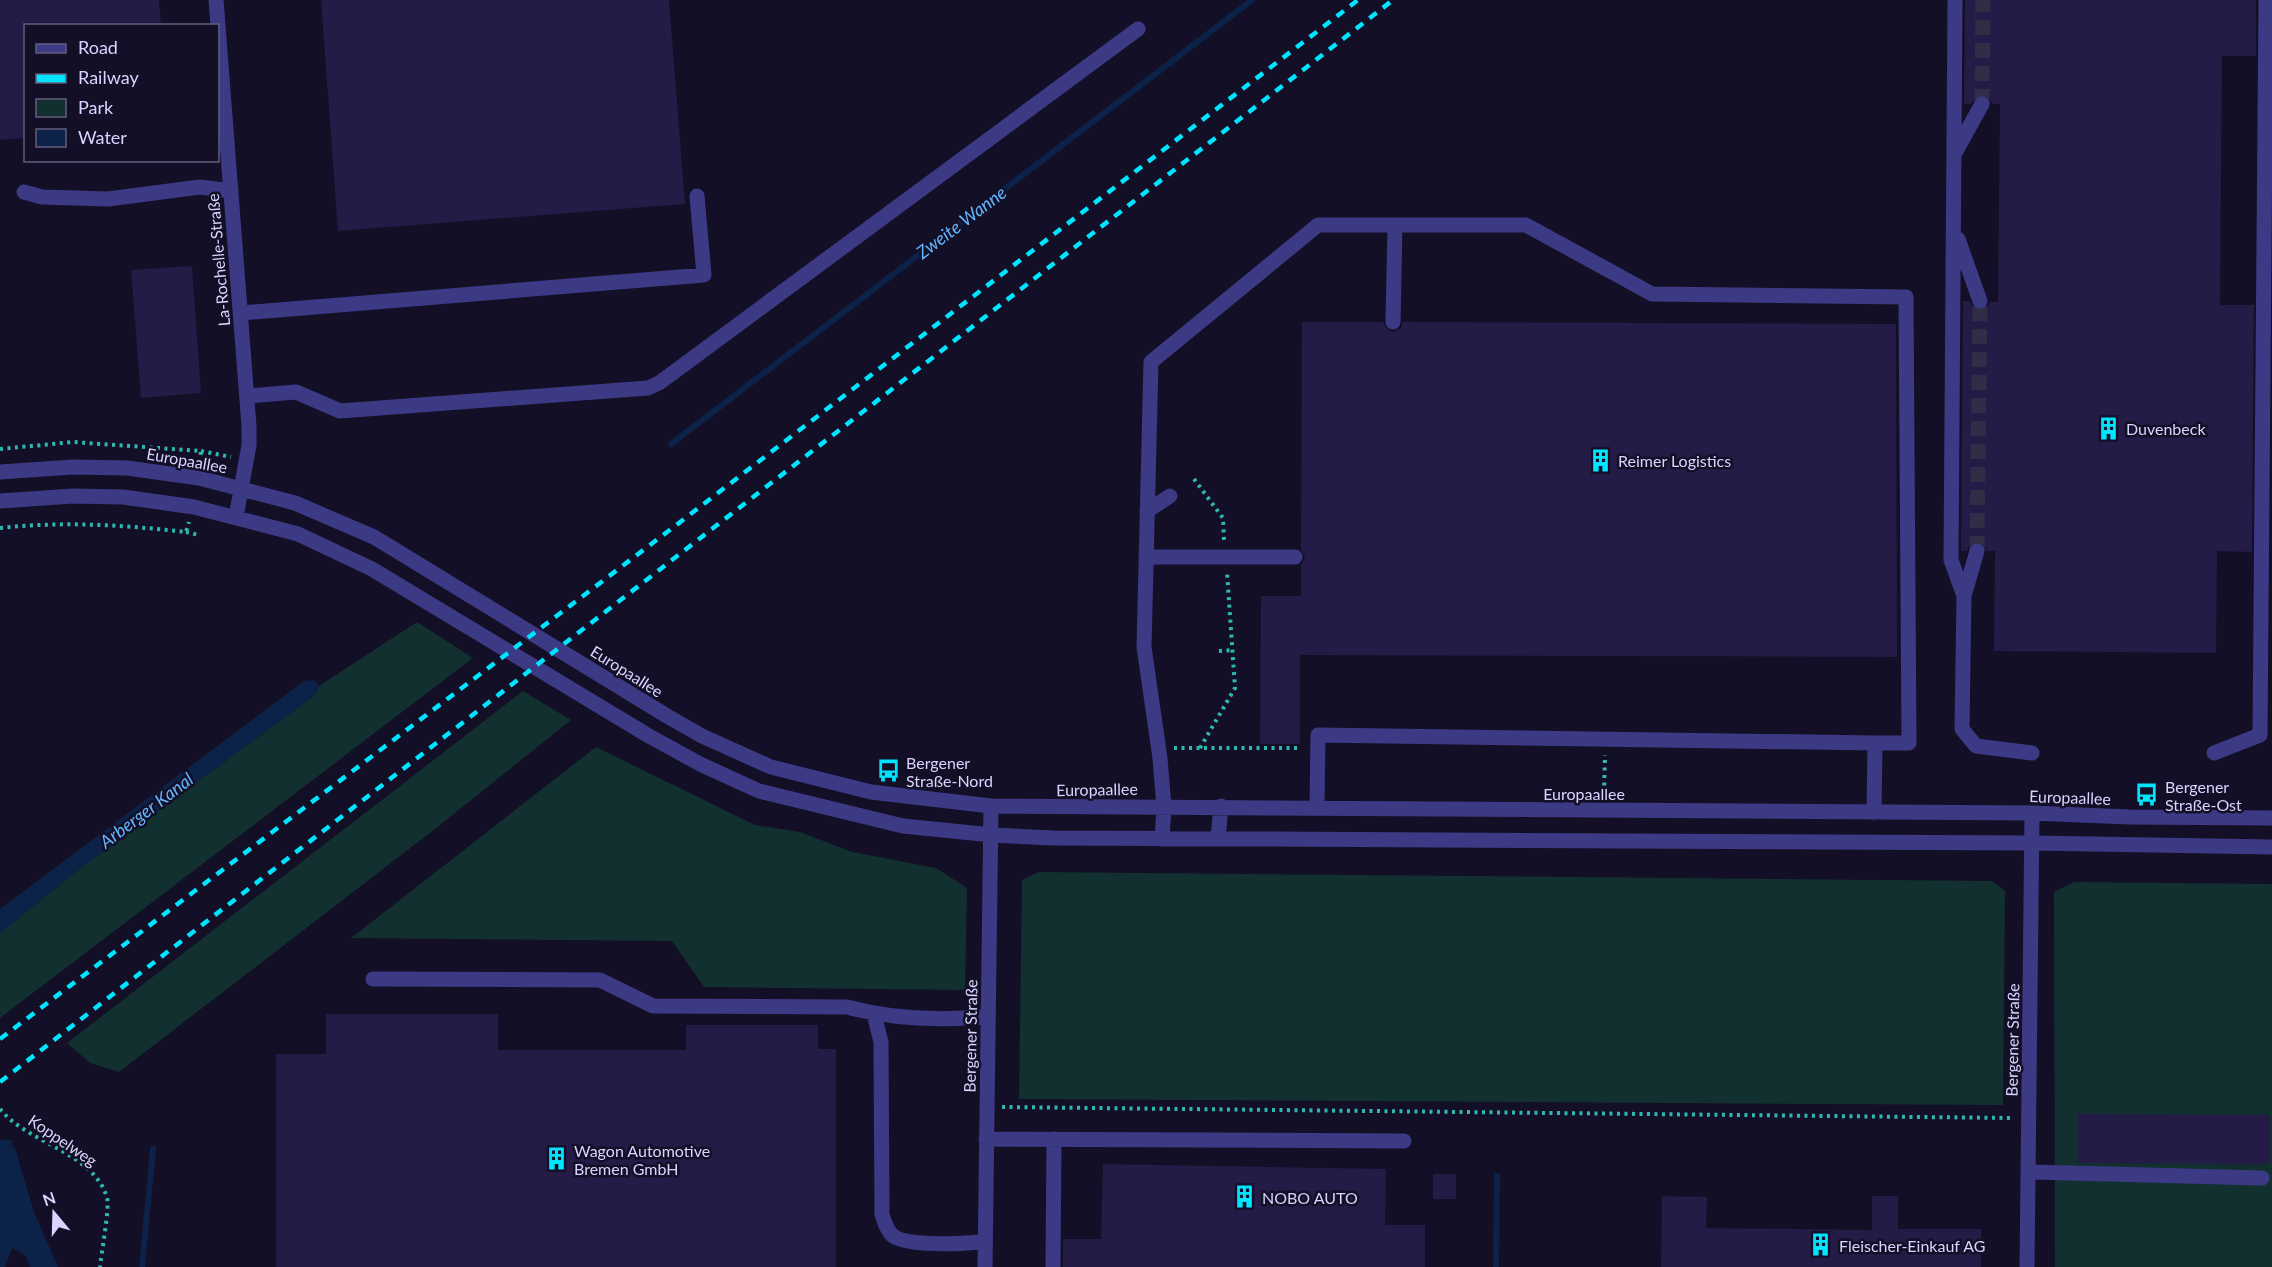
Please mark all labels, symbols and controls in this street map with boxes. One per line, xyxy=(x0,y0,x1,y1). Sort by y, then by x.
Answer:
legend xyxy=(24,24,219,162)
text: Road xyxy=(78,36,118,58)
text: Railway xyxy=(78,66,139,88)
text: Park xyxy=(78,96,114,118)
text: Water xyxy=(78,126,127,148)
water label: Zweite Wanne xyxy=(911,181,1010,264)
street label: La-Rochelle-Straße xyxy=(203,193,233,327)
building icon: Duvenbeck xyxy=(2095,415,2121,441)
place label: Duvenbeck xyxy=(2126,419,2206,438)
street label: Europaallee xyxy=(145,444,229,476)
building icon: Reimer Logistics xyxy=(1587,447,1613,473)
place label: Reimer Logistics xyxy=(1618,451,1731,470)
street label: Europaallee xyxy=(587,641,667,701)
place label: Bergener Straße-Nord xyxy=(906,753,993,790)
bus stop icon: Bergener Straße-Nord xyxy=(875,758,901,784)
water label: Arberger Kanal xyxy=(94,768,197,853)
place label: Bergener Straße-Ost xyxy=(2165,777,2242,814)
street label: Europaallee xyxy=(1056,779,1138,799)
bus stop icon: Bergener Straße-Ost xyxy=(2134,782,2160,808)
street label: Europaallee xyxy=(1543,784,1625,803)
street label: Europaallee xyxy=(2029,786,2111,808)
street label: Bergener Straße xyxy=(960,979,980,1093)
street label: Bergener Straße xyxy=(2002,983,2022,1097)
street label: Koppelweg xyxy=(25,1110,101,1170)
place label: Wagon Automotive Bremen GmbH xyxy=(574,1141,710,1178)
building icon: Wagon Automotive Bremen GmbH xyxy=(543,1146,569,1172)
north arrow xyxy=(24,1183,84,1243)
building icon: NOBO AUTO xyxy=(1231,1184,1257,1210)
text: N xyxy=(40,1187,58,1209)
place label: NOBO AUTO xyxy=(1262,1188,1358,1207)
building icon: Fleischer-Einkauf AG xyxy=(1808,1232,1834,1258)
place label: Fleischer-Einkauf AG xyxy=(1839,1236,1985,1255)

